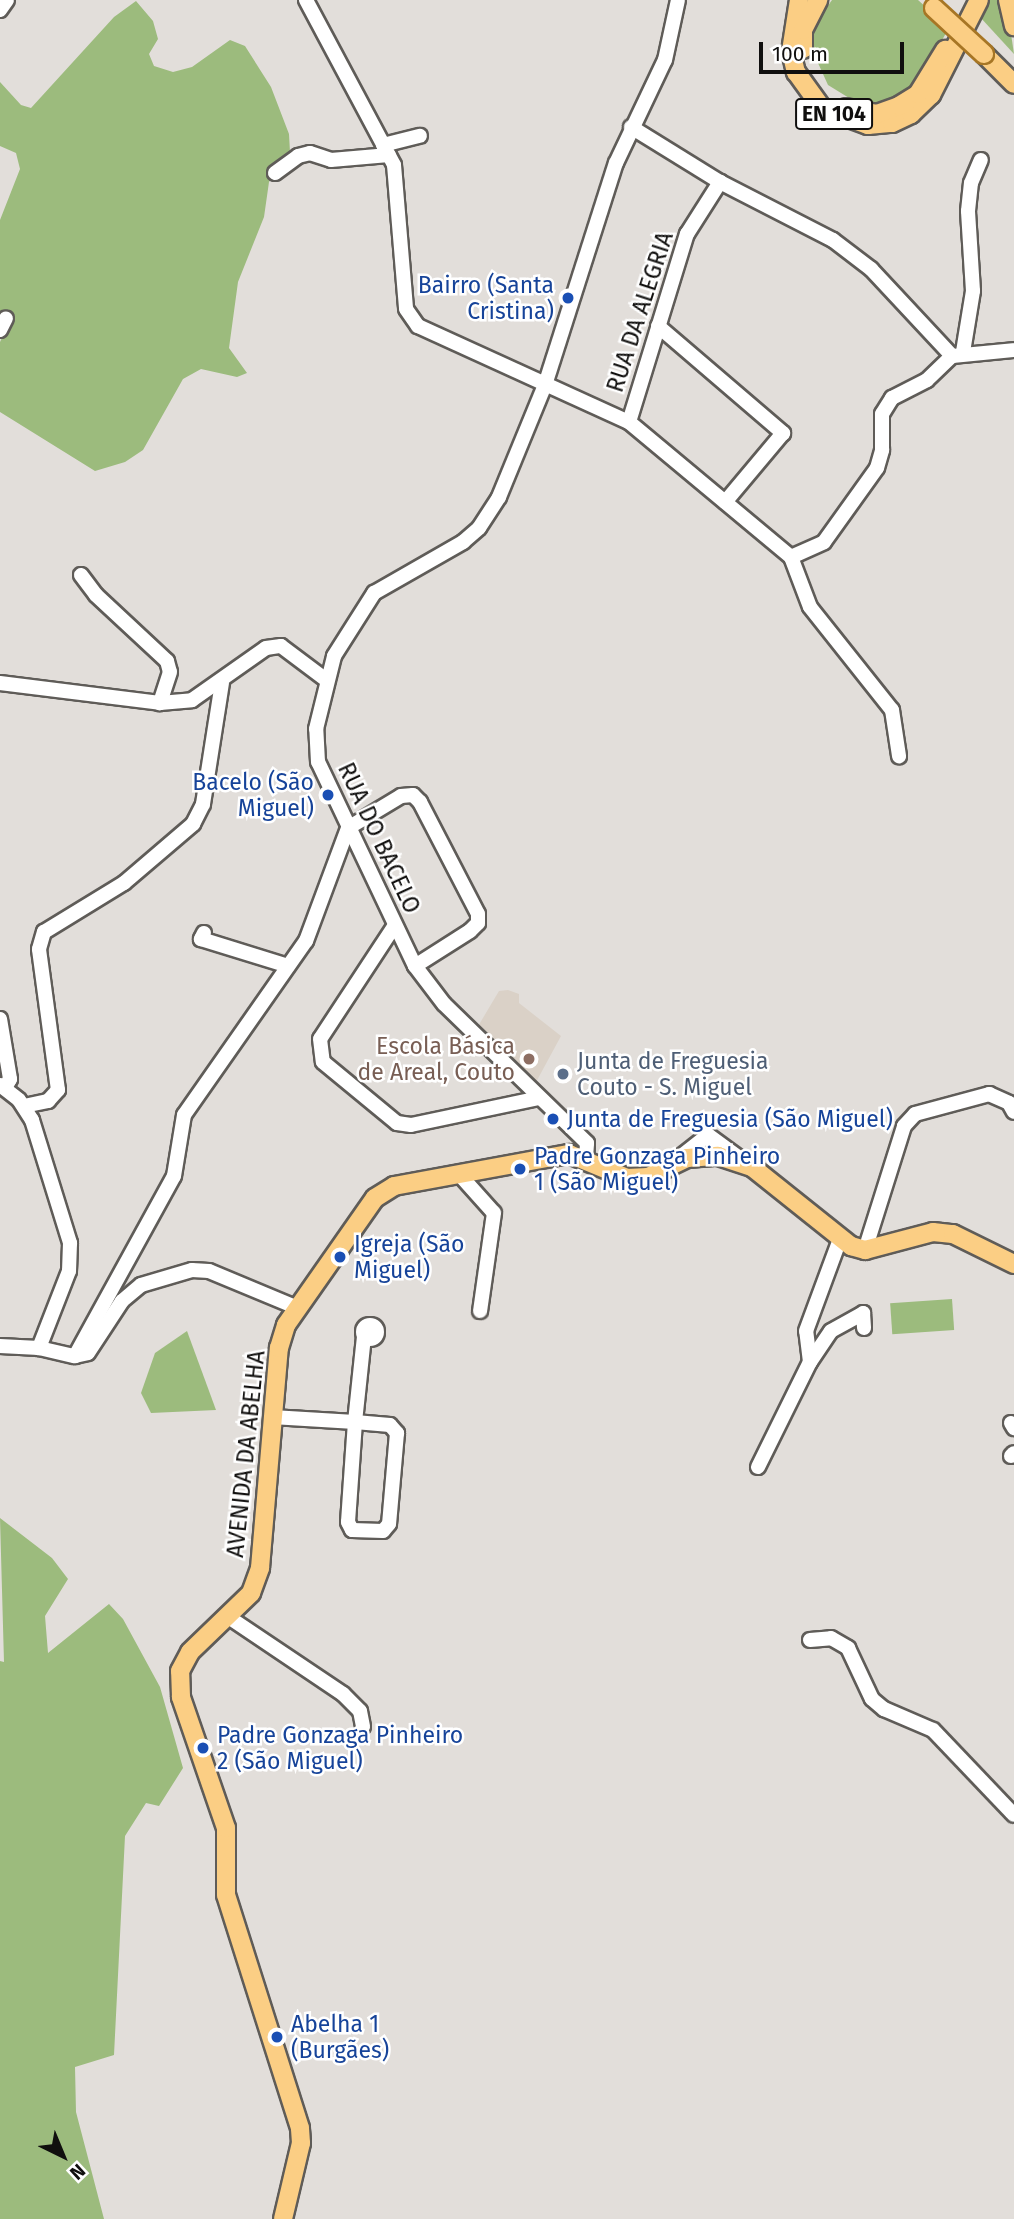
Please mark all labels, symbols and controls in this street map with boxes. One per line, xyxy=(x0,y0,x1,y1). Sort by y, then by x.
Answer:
scale bar xyxy=(762,28,907,72)
text: 100 m xyxy=(772,41,828,67)
road number: EN 104 xyxy=(794,96,874,132)
street label: RUA DA ALEGRIA xyxy=(601,228,679,396)
place label: Bairro (Santa Cristina) xyxy=(418,271,554,325)
marker: Bairro (Santa Cristina) xyxy=(560,290,576,306)
street label: RUA DO BACELO xyxy=(332,758,426,918)
place label: Bacelo (São Miguel) xyxy=(192,768,314,822)
marker: Bacelo (São Miguel) xyxy=(320,787,336,803)
place label: Escola Básica de Areal, Couto xyxy=(358,1032,515,1086)
place label: Junta de Freguesia Couto - S. Miguel xyxy=(577,1047,769,1101)
marker: Escola Básica de Areal, Couto xyxy=(521,1051,537,1067)
marker: Junta de Freguesia Couto - S. Miguel xyxy=(555,1066,571,1082)
place label: Junta de Freguesia (São Miguel) xyxy=(567,1105,893,1133)
marker: Junta de Freguesia (São Miguel) xyxy=(545,1111,561,1127)
place label: Padre Gonzaga Pinheiro 1 (São Miguel) xyxy=(534,1142,780,1196)
marker: Padre Gonzaga Pinheiro 1 (São Miguel) xyxy=(512,1161,528,1177)
place label: Igreja (São Miguel) xyxy=(354,1230,464,1284)
marker: Igreja (São Miguel) xyxy=(332,1249,348,1265)
street label: AVENIDA DA ABELHA xyxy=(221,1349,271,1559)
place label: Padre Gonzaga Pinheiro 2 (São Miguel) xyxy=(217,1721,463,1775)
marker: Padre Gonzaga Pinheiro 2 (São Miguel) xyxy=(195,1740,211,1756)
place label: Abelha 1 (Burgães) xyxy=(291,2010,389,2064)
marker: Abelha 1 (Burgães) xyxy=(269,2029,285,2045)
north arrow xyxy=(28,2121,98,2191)
text: N xyxy=(65,2159,90,2184)

